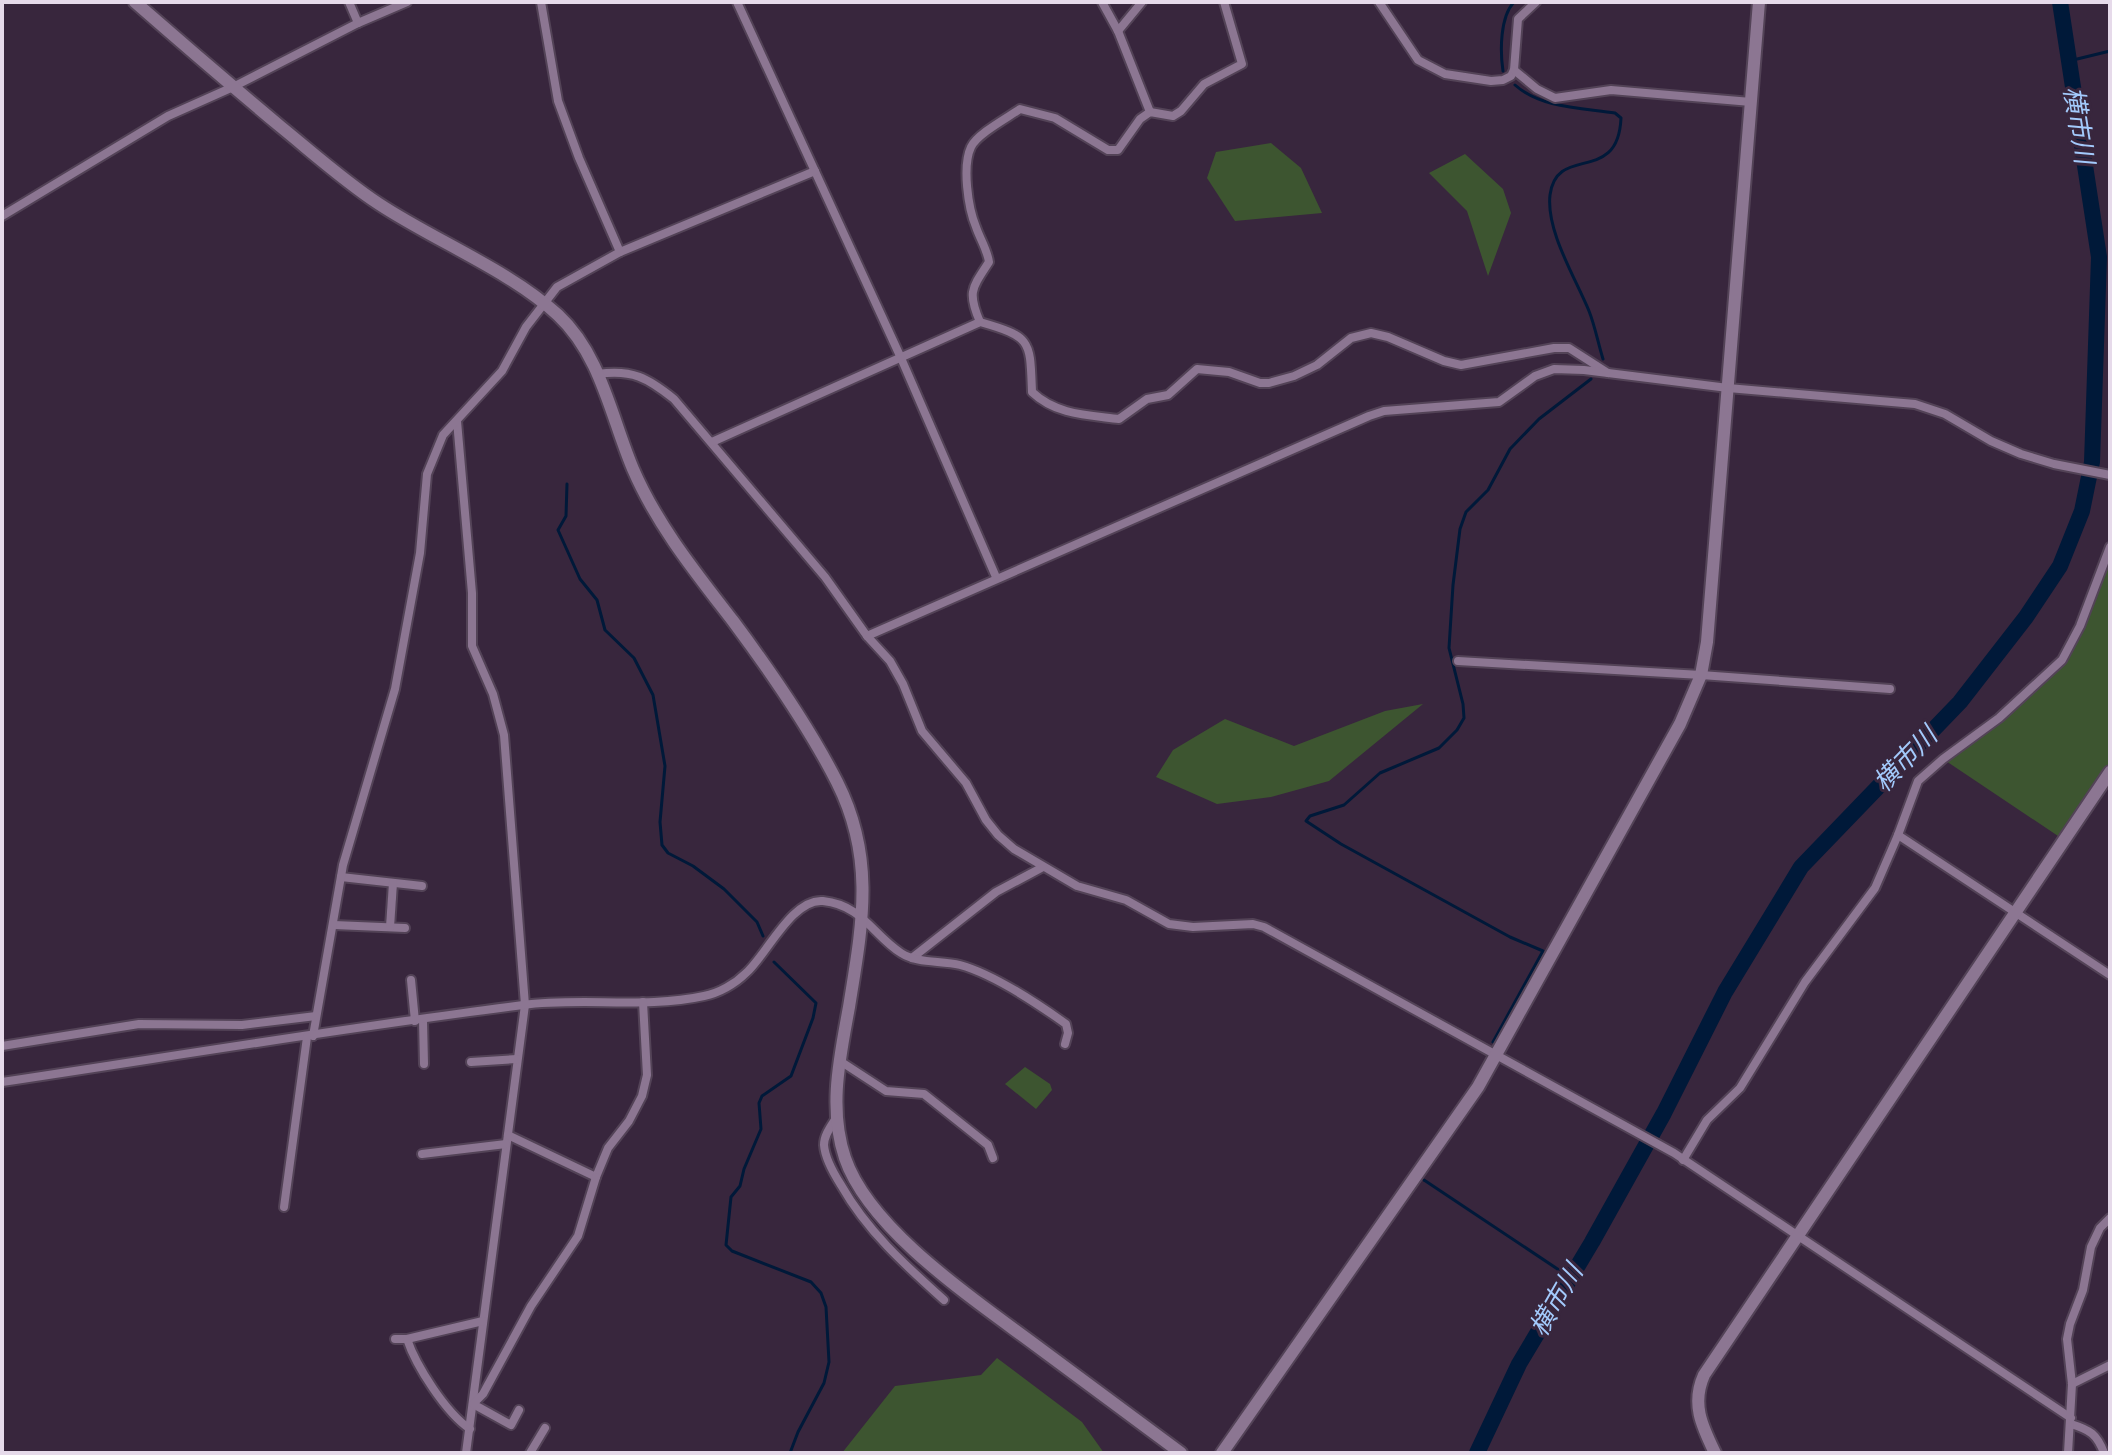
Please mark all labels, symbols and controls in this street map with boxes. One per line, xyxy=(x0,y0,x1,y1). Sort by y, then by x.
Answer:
water label: 横市川 xyxy=(2056,84,2104,169)
water label: 横市川 xyxy=(1864,716,1946,799)
water label: 横市川 xyxy=(1520,1254,1592,1342)

